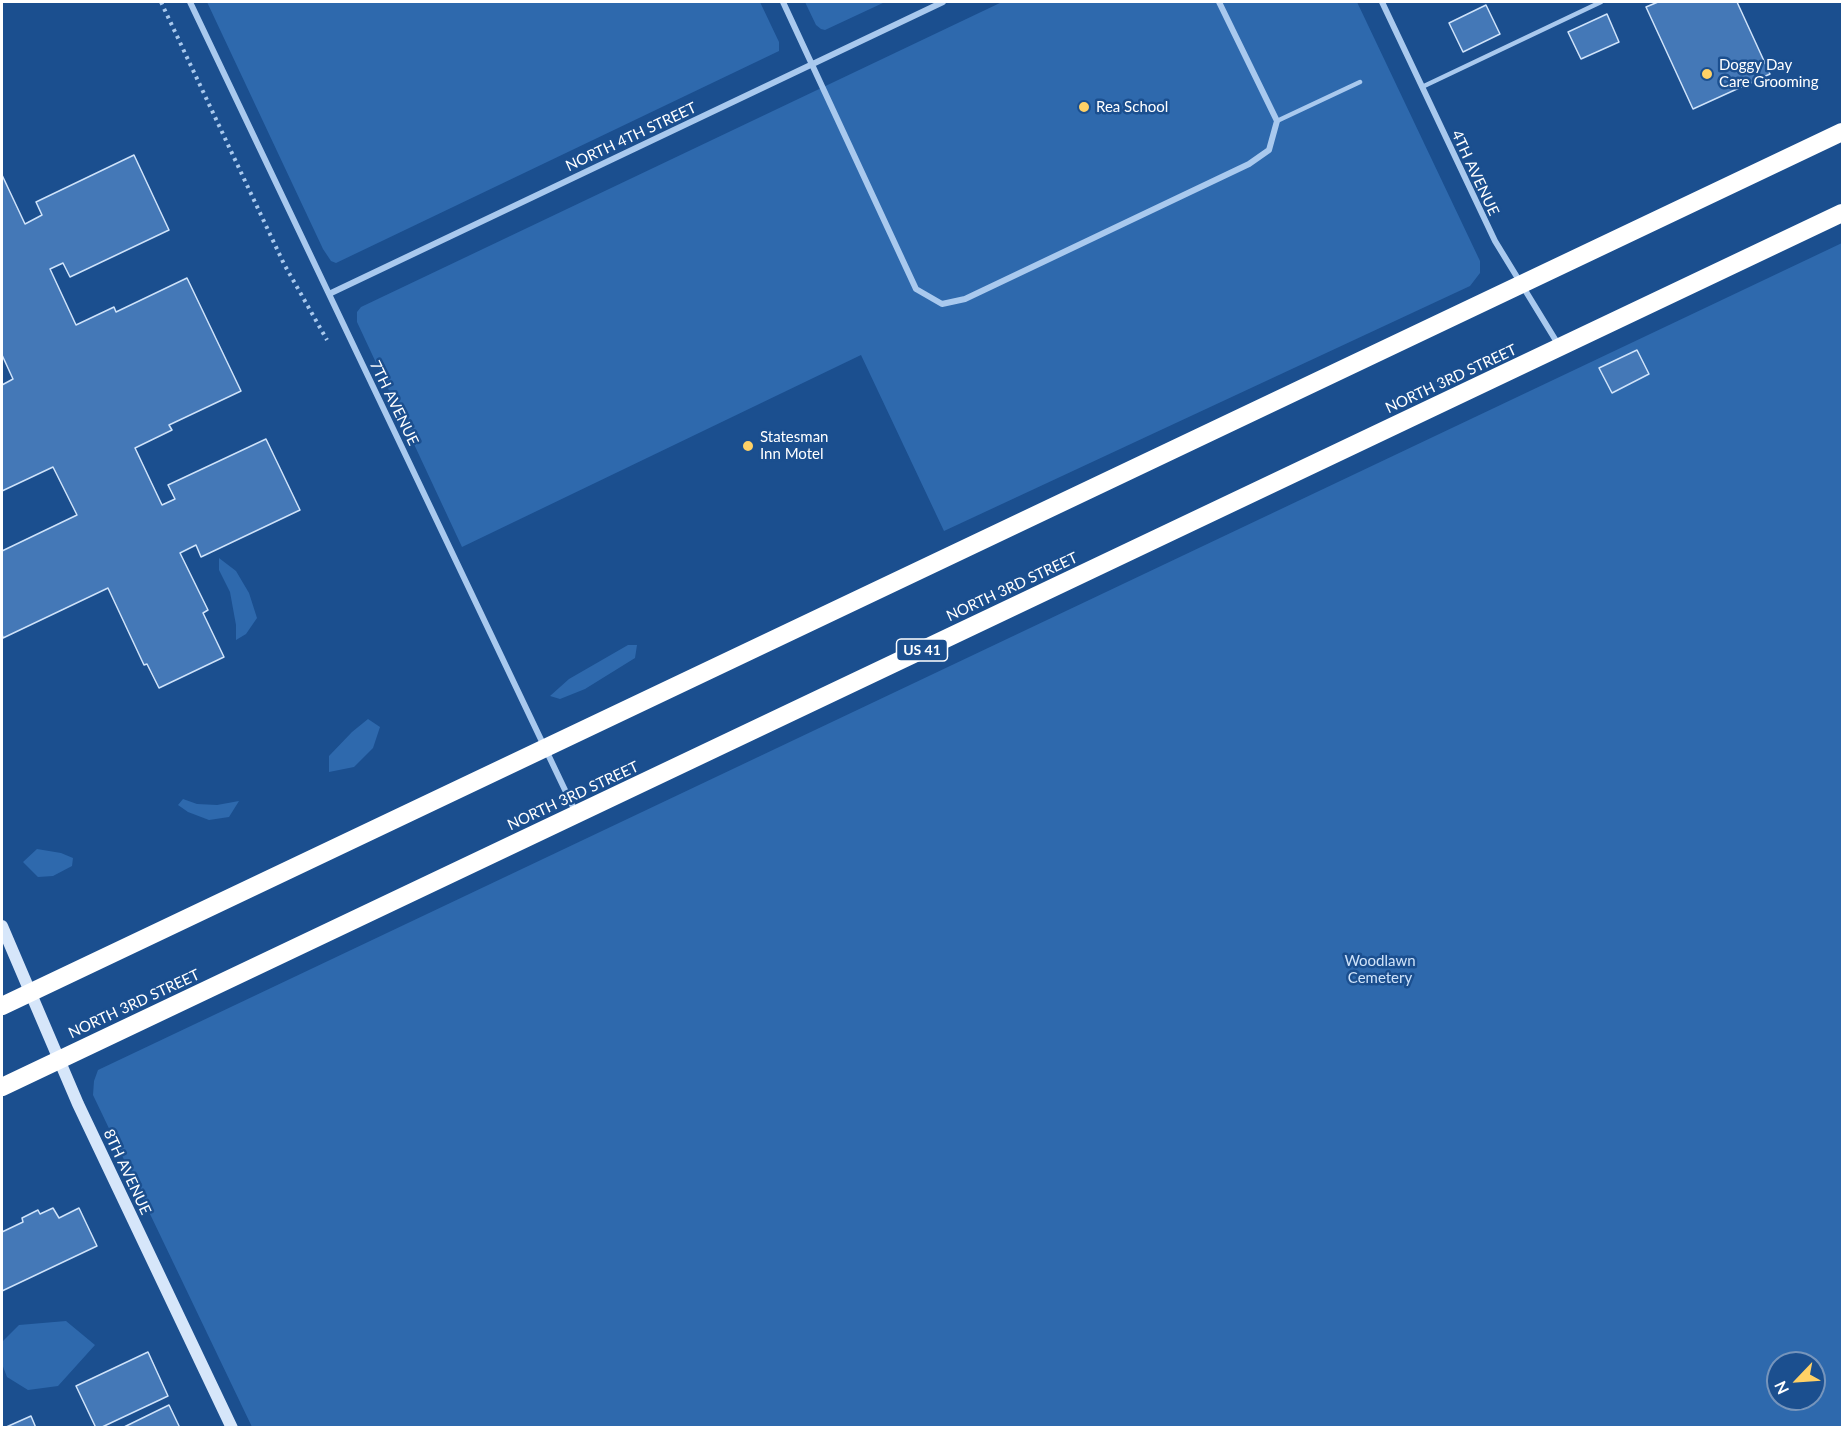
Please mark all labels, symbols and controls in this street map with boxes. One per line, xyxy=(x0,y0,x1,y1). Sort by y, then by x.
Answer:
place label: Doggy Day Care Grooming xyxy=(1719,56,1818,91)
marker: Doggy Day Care Grooming xyxy=(1700,67,1714,81)
place label: Rea School xyxy=(1096,98,1168,116)
street label: NORTH 4TH STREET xyxy=(563,99,699,175)
marker: Rea School xyxy=(1077,100,1091,114)
street label: 4TH AVENUE xyxy=(1447,127,1503,219)
street label: NORTH 3RD STREET xyxy=(1383,341,1519,417)
street label: 7TH AVENUE xyxy=(366,358,422,448)
place label: Statesman Inn Motel xyxy=(760,428,828,463)
marker: Statesman Inn Motel xyxy=(741,439,755,453)
street label: NORTH 3RD STREET xyxy=(944,549,1080,625)
road number: US 41 xyxy=(896,639,948,661)
street label: NORTH 3RD STREET xyxy=(505,758,641,834)
park label: Woodlawn Cemetery xyxy=(1344,952,1416,987)
street label: NORTH 3RD STREET xyxy=(66,966,202,1042)
street label: 8TH AVENUE xyxy=(99,1126,155,1218)
north arrow xyxy=(1766,1351,1826,1411)
text: N xyxy=(1770,1378,1792,1398)

